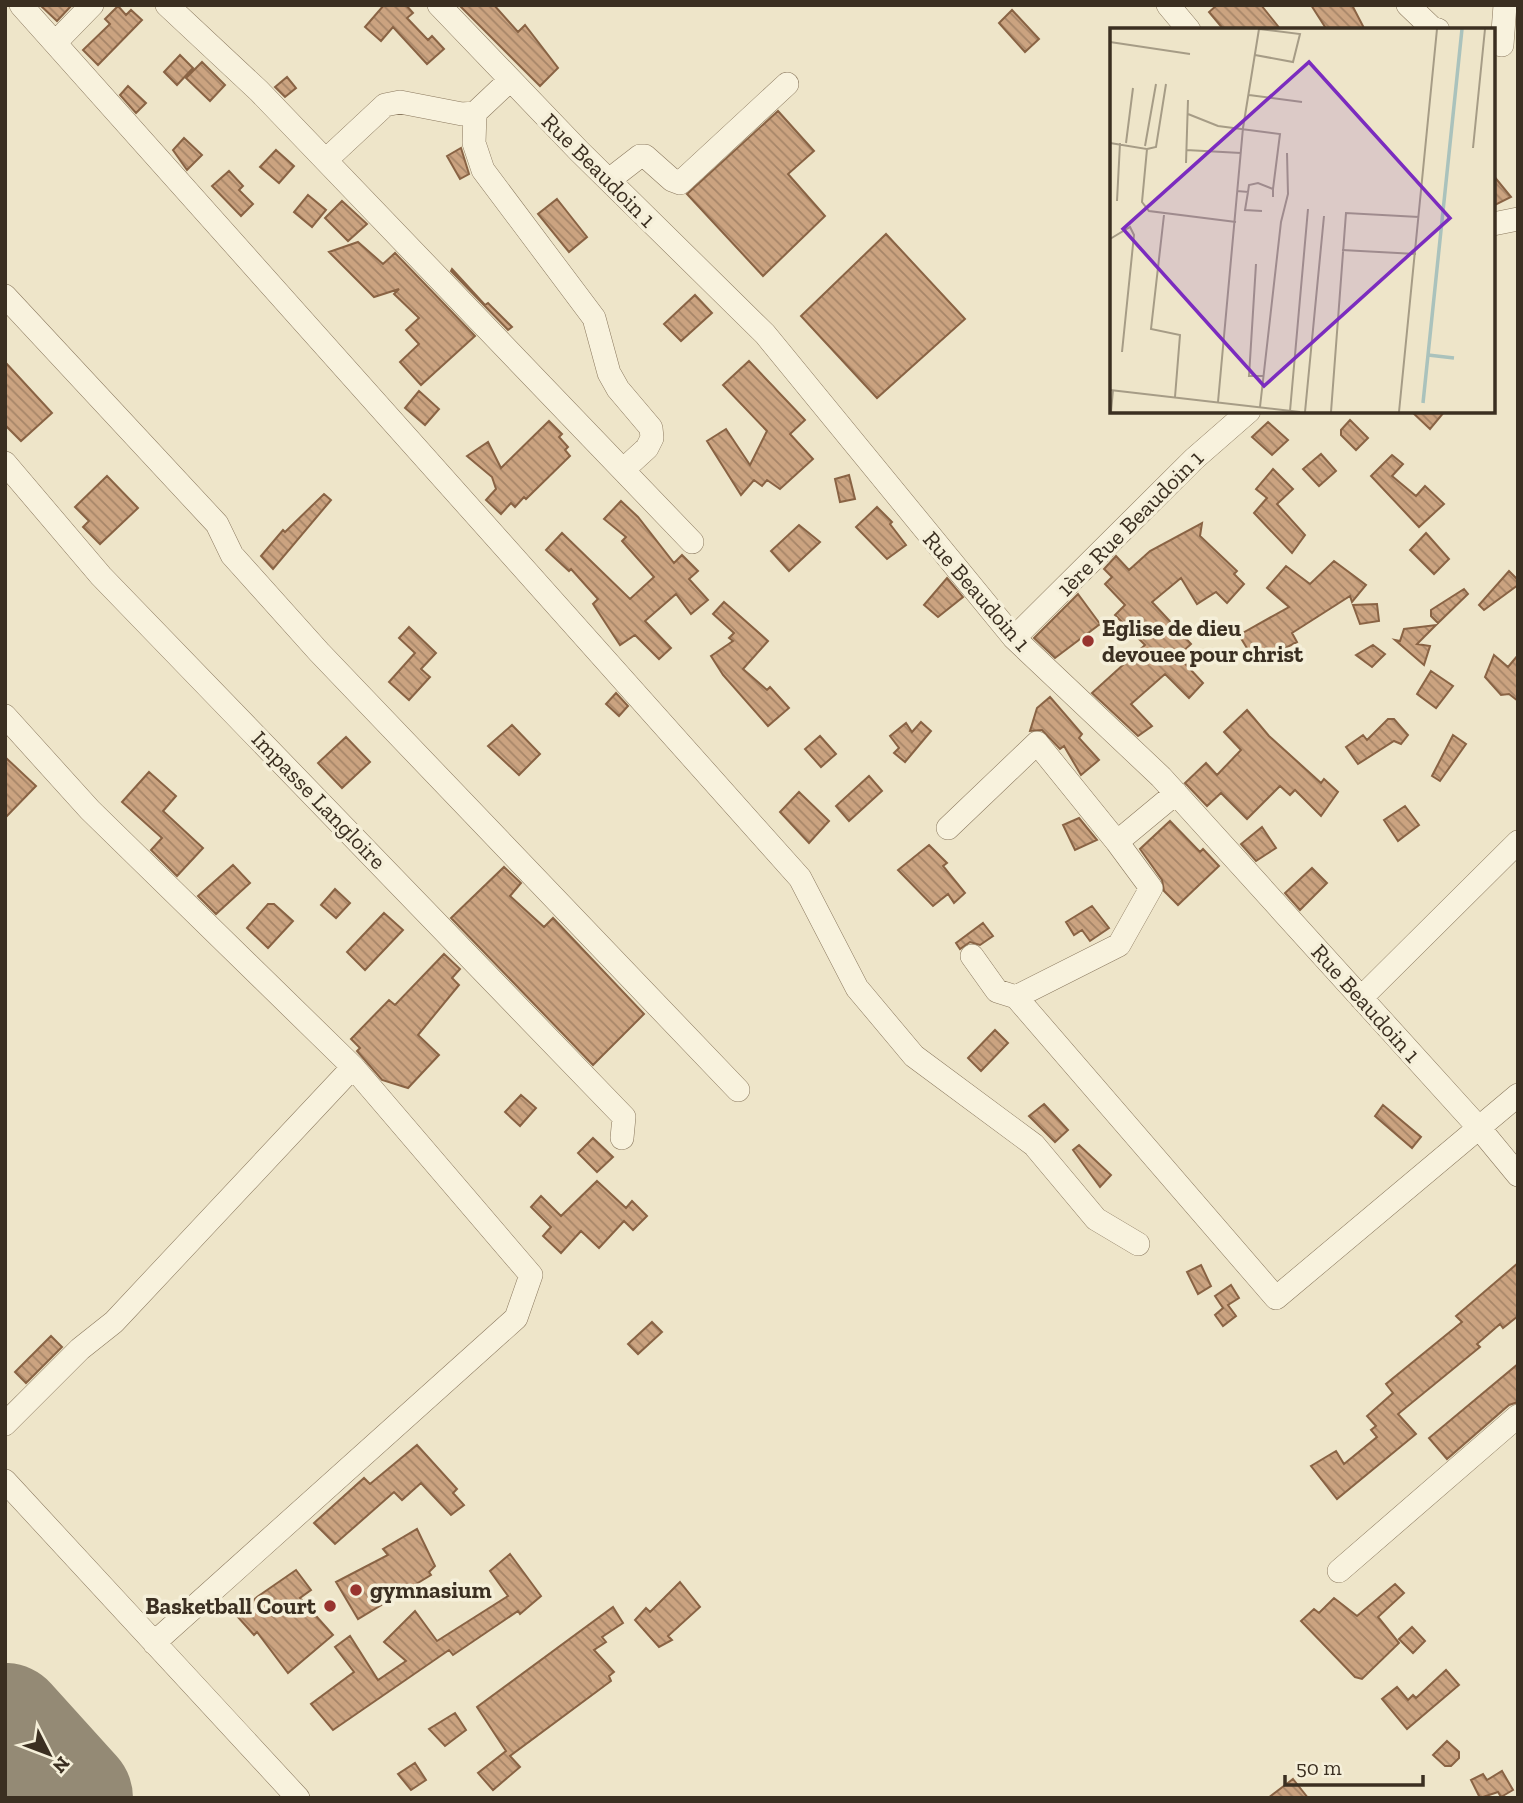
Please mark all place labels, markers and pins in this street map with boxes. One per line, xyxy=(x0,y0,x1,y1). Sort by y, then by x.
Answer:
place label: Eglise de dieu devouee pour christ xyxy=(1102,614,1304,668)
marker: Eglise de dieu devouee pour christ xyxy=(1080,633,1096,649)
place label: gymnasium xyxy=(370,1576,492,1604)
marker: gymnasium xyxy=(348,1582,364,1598)
place label: Basketball Court xyxy=(145,1592,317,1620)
marker: Basketball Court xyxy=(322,1598,338,1614)

